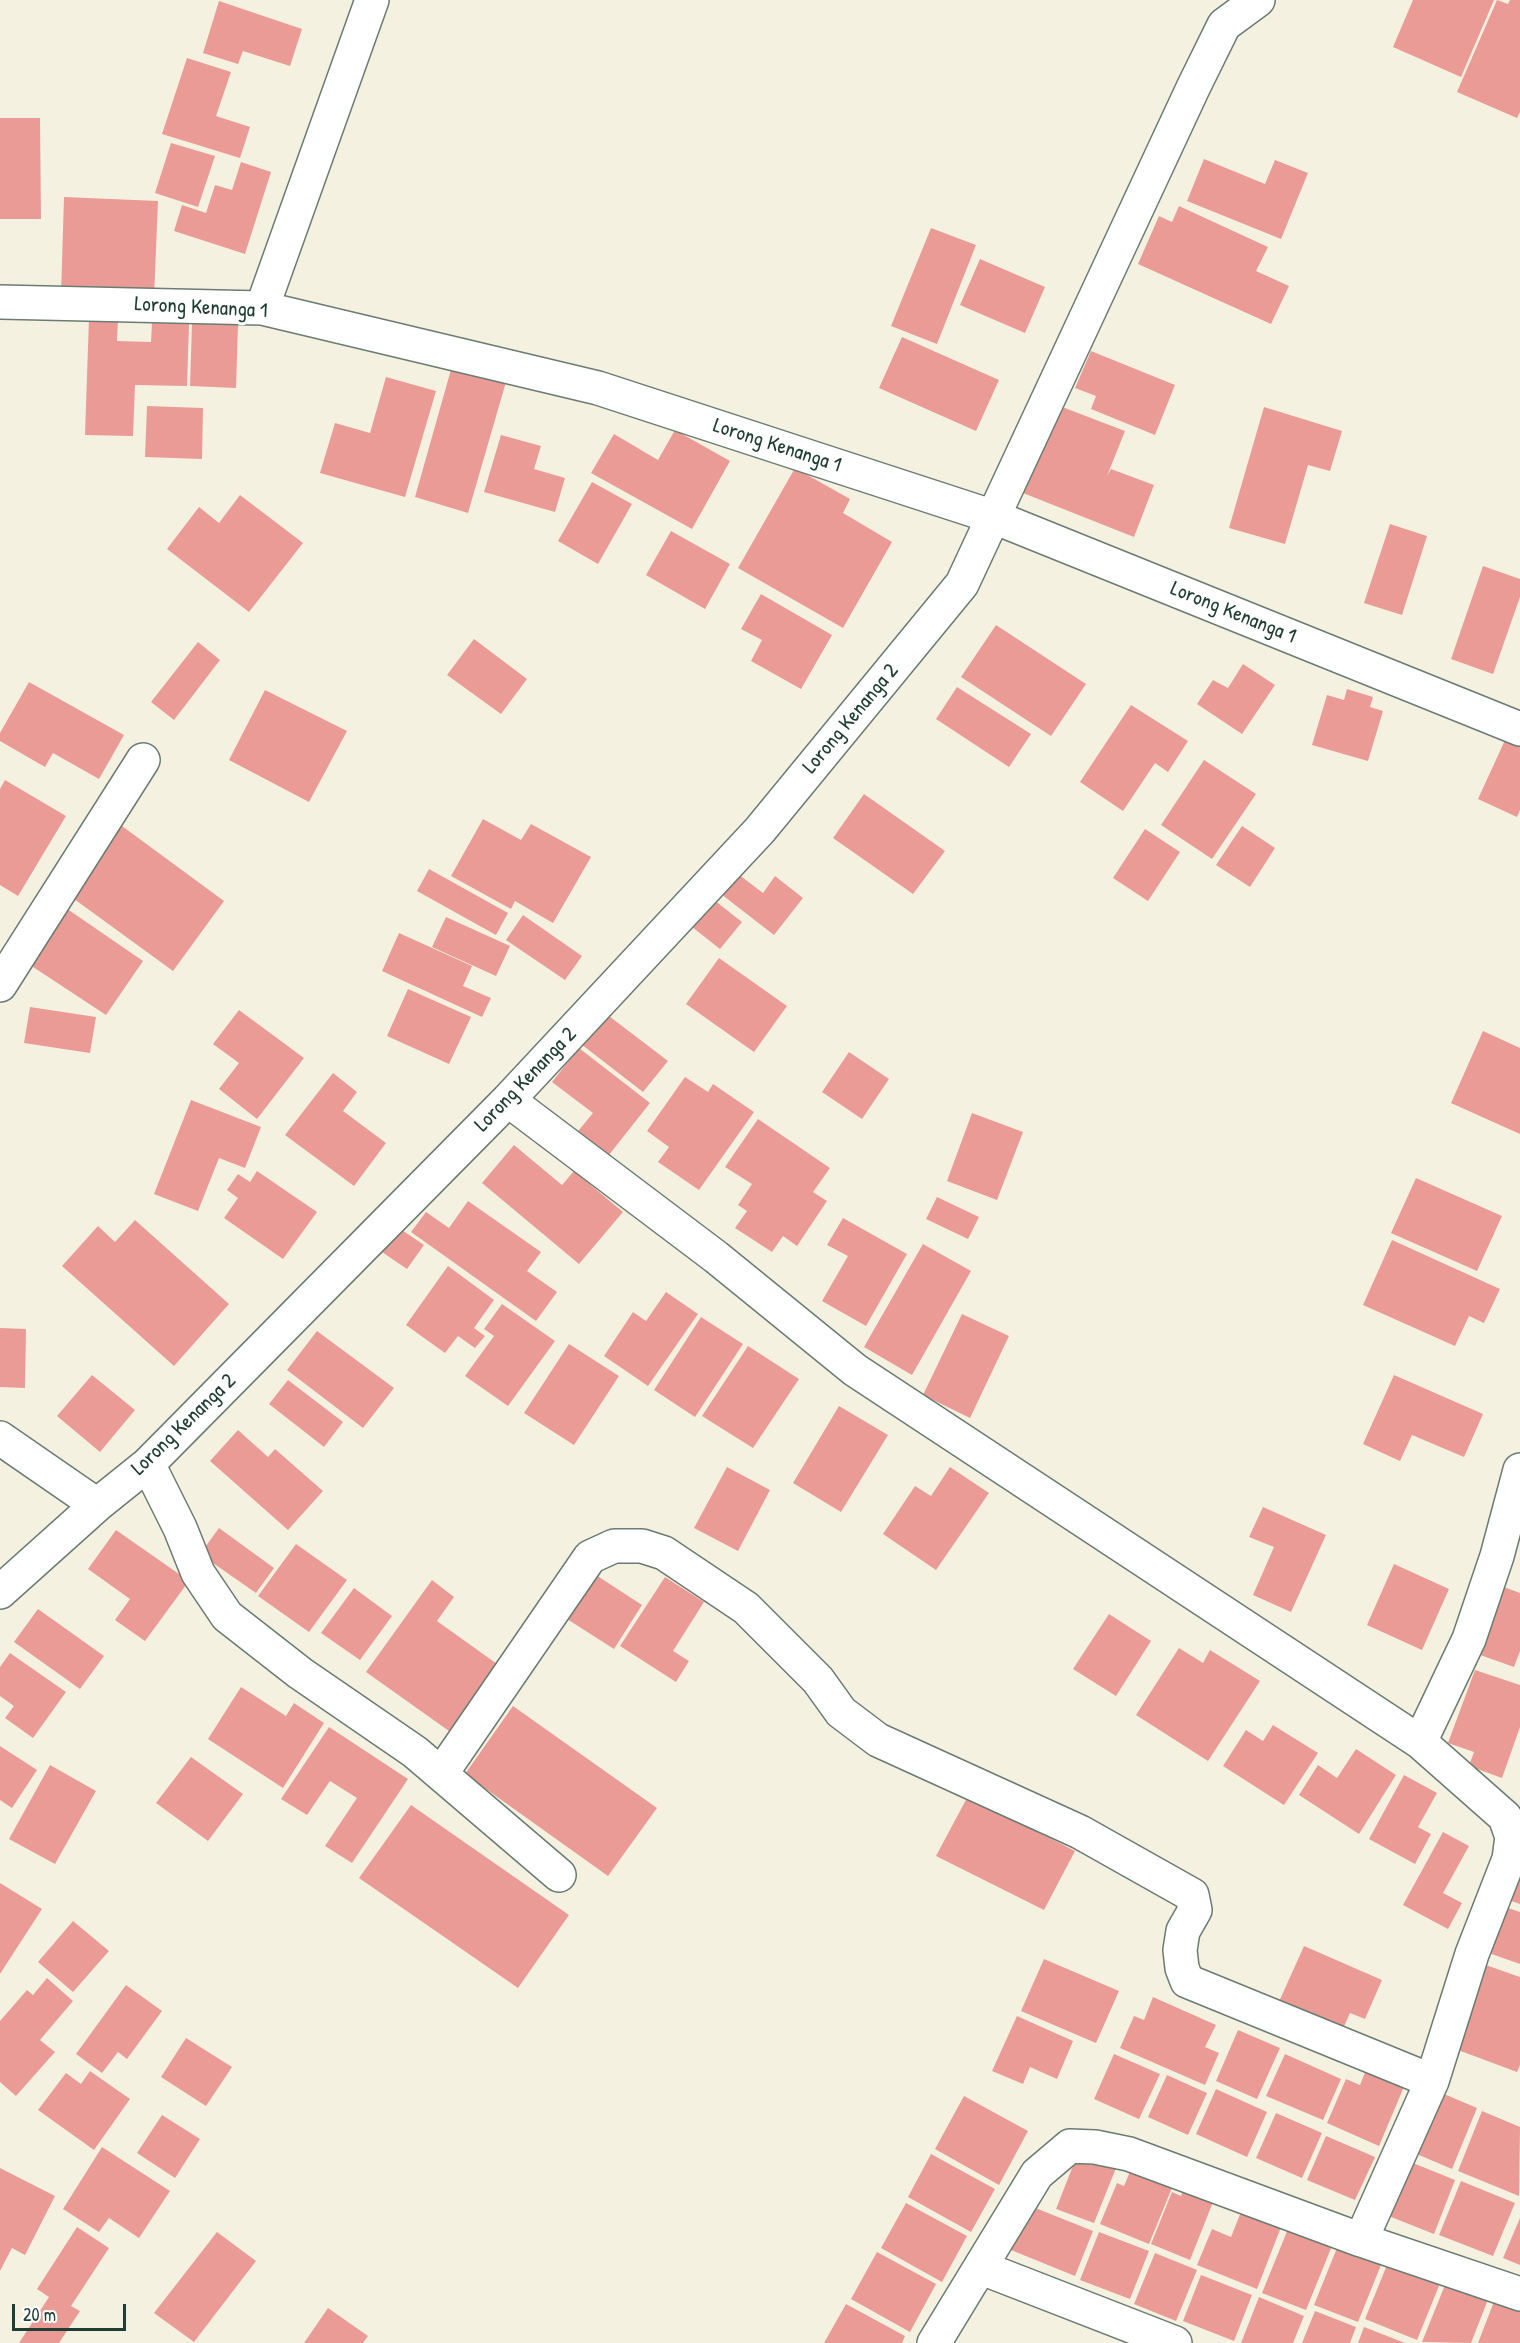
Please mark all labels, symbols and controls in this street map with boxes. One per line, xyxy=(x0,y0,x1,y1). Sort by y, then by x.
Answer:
street label: Lorong Kenanga 1 xyxy=(134,292,268,324)
street label: Lorong Kenanga 1 xyxy=(710,413,844,479)
street label: Lorong Kenanga 1 xyxy=(1167,576,1299,650)
street label: Lorong Kenanga 2 xyxy=(798,659,904,779)
street label: Lorong Kenanga 2 xyxy=(470,1023,582,1137)
street label: Lorong Kenanga 2 xyxy=(127,1369,241,1481)
scale bar xyxy=(15,2292,129,2330)
text: 20 m xyxy=(23,2302,56,2327)

